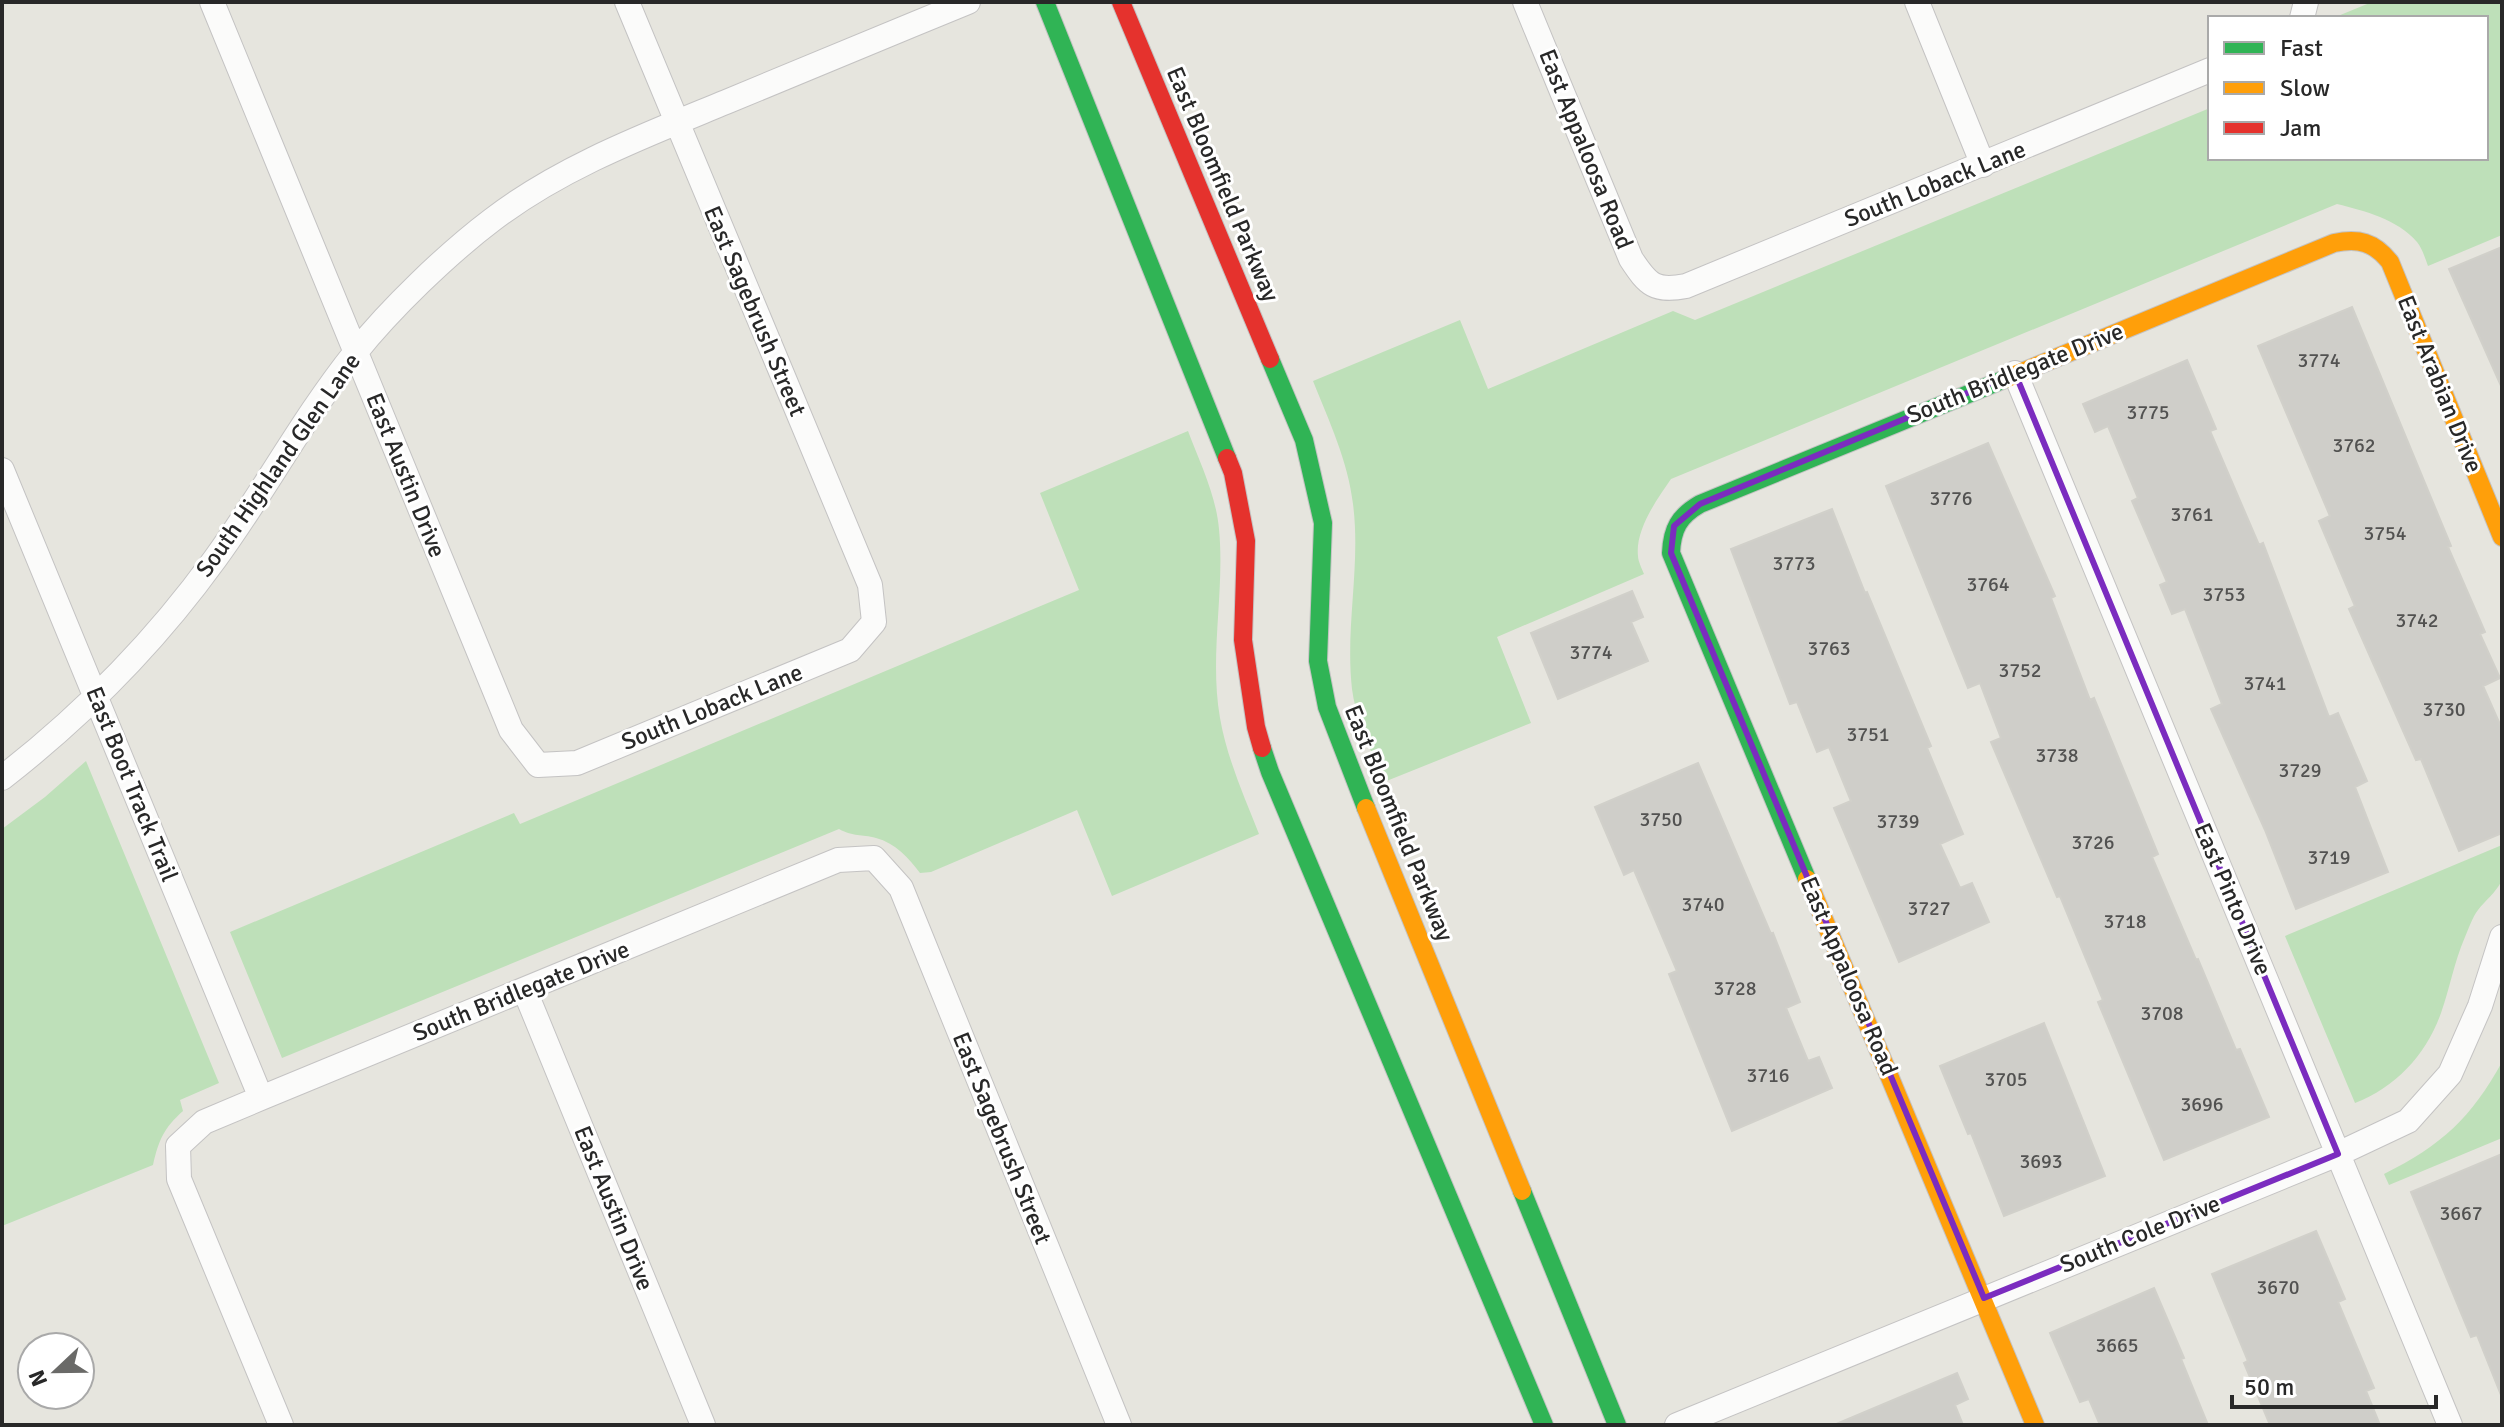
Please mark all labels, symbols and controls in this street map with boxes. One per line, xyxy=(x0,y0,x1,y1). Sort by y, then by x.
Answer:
legend xyxy=(2208,16,2488,160)
text: Fast xyxy=(2280,33,2323,63)
street label: East Appaloosa Road xyxy=(1532,45,1640,253)
street label: East Bloomfield Parkway xyxy=(1160,62,1286,306)
text: Slow xyxy=(2280,73,2330,103)
text: Jam xyxy=(2280,113,2321,143)
street label: South Loback Lane xyxy=(1840,134,2030,234)
street label: East Sagebrush Street xyxy=(697,201,813,421)
street label: East Arabian Drive xyxy=(2391,291,2489,477)
street label: South Bridlegate Drive xyxy=(1902,316,2128,430)
street label: South Highland Glen Lane xyxy=(189,347,367,583)
house number: 3774 xyxy=(2297,348,2341,373)
street label: East Austin Drive xyxy=(359,388,453,562)
house number: 3775 xyxy=(2126,400,2170,425)
house number: 3762 xyxy=(2332,433,2376,458)
house number: 3776 xyxy=(1929,486,1973,511)
house number: 3761 xyxy=(2170,502,2214,527)
house number: 3754 xyxy=(2363,521,2407,546)
house number: 3773 xyxy=(1772,551,1816,576)
house number: 3764 xyxy=(1966,572,2010,597)
house number: 3753 xyxy=(2202,582,2246,607)
house number: 3742 xyxy=(2395,608,2439,633)
house number: 3763 xyxy=(1807,636,1851,661)
house number: 3774 xyxy=(1569,640,1613,665)
street label: South Loback Lane xyxy=(617,657,807,757)
house number: 3752 xyxy=(1998,658,2042,683)
house number: 3741 xyxy=(2243,671,2287,696)
street label: East Boot Track Trail xyxy=(79,682,185,886)
house number: 3730 xyxy=(2422,697,2466,722)
street label: East Bloomfield Parkway xyxy=(1338,700,1460,946)
house number: 3751 xyxy=(1846,722,1890,747)
house number: 3738 xyxy=(2035,743,2079,768)
house number: 3729 xyxy=(2278,758,2322,783)
house number: 3750 xyxy=(1639,807,1683,832)
house number: 3739 xyxy=(1876,809,1920,834)
street label: East Pinto Drive xyxy=(2187,818,2279,980)
house number: 3726 xyxy=(2071,830,2115,855)
house number: 3719 xyxy=(2307,845,2351,870)
street label: East Appaloosa Road xyxy=(1794,872,1904,1080)
house number: 3740 xyxy=(1681,892,1725,917)
house number: 3727 xyxy=(1907,896,1951,921)
house number: 3718 xyxy=(2103,909,2147,934)
street label: South Bridlegate Drive xyxy=(408,934,634,1048)
house number: 3728 xyxy=(1713,976,1757,1001)
house number: 3708 xyxy=(2140,1001,2184,1026)
street label: East Sagebrush Street xyxy=(946,1028,1058,1248)
house number: 3716 xyxy=(1746,1063,1790,1088)
house number: 3705 xyxy=(1984,1067,2028,1092)
house number: 3696 xyxy=(2180,1092,2224,1117)
street label: East Austin Drive xyxy=(567,1121,661,1295)
house number: 3693 xyxy=(2019,1149,2063,1174)
street label: South Cole Drive xyxy=(2055,1188,2225,1280)
house number: 3667 xyxy=(2439,1201,2483,1226)
house number: 3670 xyxy=(2256,1275,2300,1300)
north arrow xyxy=(16,1331,96,1411)
house number: 3665 xyxy=(2095,1333,2139,1358)
scale bar xyxy=(2232,1359,2436,1409)
text: N xyxy=(23,1366,53,1390)
text: 50 m xyxy=(2244,1372,2294,1402)

